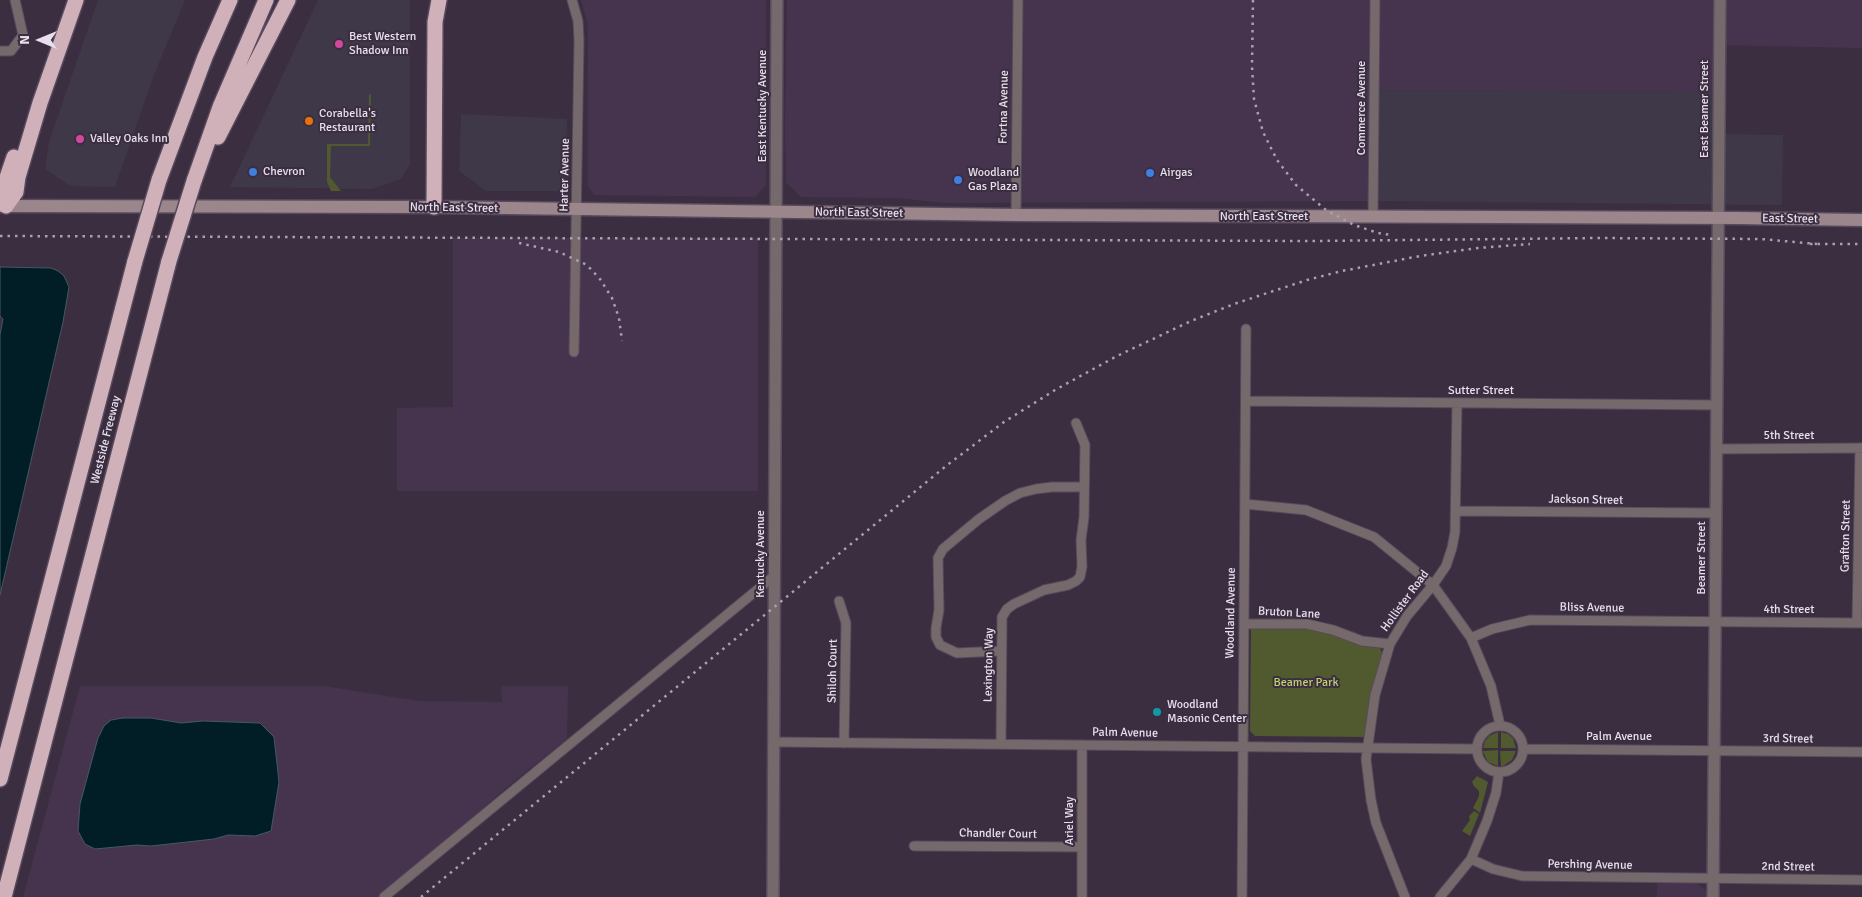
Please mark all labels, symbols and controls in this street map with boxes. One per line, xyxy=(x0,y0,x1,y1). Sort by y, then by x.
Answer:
north arrow xyxy=(15,15,65,65)
place label: Best Western Shadow Inn xyxy=(349,30,416,58)
text: N xyxy=(16,35,33,45)
marker: Best Western Shadow Inn xyxy=(333,38,345,50)
street label: East Kentucky Avenue xyxy=(756,50,770,162)
street label: East Beamer Street xyxy=(1698,60,1712,158)
street label: Commerce Avenue xyxy=(1355,61,1369,155)
street label: Fortna Avenue xyxy=(996,70,1012,144)
place label: Corabella's Restaurant xyxy=(319,107,376,135)
marker: Corabella's Restaurant xyxy=(303,115,315,127)
place label: Valley Oaks Inn xyxy=(90,132,168,146)
marker: Valley Oaks Inn xyxy=(74,133,86,145)
street label: Harter Avenue xyxy=(557,138,573,212)
place label: Chevron xyxy=(263,165,305,179)
marker: Chevron xyxy=(247,166,259,178)
place label: Woodland Gas Plaza xyxy=(968,166,1019,194)
place label: Airgas xyxy=(1160,166,1193,180)
marker: Airgas xyxy=(1144,167,1156,179)
marker: Woodland Gas Plaza xyxy=(952,174,964,186)
street label: North East Street xyxy=(410,200,498,216)
street label: North East Street xyxy=(815,205,903,221)
street label: North East Street xyxy=(1220,210,1308,224)
street label: East Street xyxy=(1762,211,1818,227)
street label: Sutter Street xyxy=(1448,384,1514,398)
street label: Westside Freeway xyxy=(88,394,124,486)
street label: 5th Street xyxy=(1763,429,1815,443)
street label: Jackson Street xyxy=(1549,492,1623,508)
street label: Grafton Street xyxy=(1838,500,1854,572)
street label: Kentucky Avenue xyxy=(754,510,768,598)
street label: Beamer Street xyxy=(1695,521,1709,595)
street label: Woodland Avenue xyxy=(1223,567,1239,659)
street label: Hollister Road xyxy=(1378,567,1432,635)
street label: Bliss Avenue xyxy=(1560,600,1624,616)
street label: 4th Street xyxy=(1763,603,1815,617)
street label: Bruton Lane xyxy=(1257,604,1321,622)
street label: Lexington Way xyxy=(981,628,997,702)
street label: Shiloh Court xyxy=(825,639,841,703)
park label: Beamer Park xyxy=(1273,676,1339,690)
place label: Woodland Masonic Center xyxy=(1167,698,1247,726)
marker: Woodland Masonic Center xyxy=(1151,706,1163,718)
street label: Palm Avenue xyxy=(1092,725,1158,741)
street label: Palm Avenue xyxy=(1586,730,1652,744)
street label: 3rd Street xyxy=(1762,731,1814,747)
street label: Ariel Way xyxy=(1063,797,1077,845)
street label: Chandler Court xyxy=(959,826,1037,842)
street label: Pershing Avenue xyxy=(1547,857,1633,873)
street label: 2nd Street xyxy=(1761,859,1815,875)

